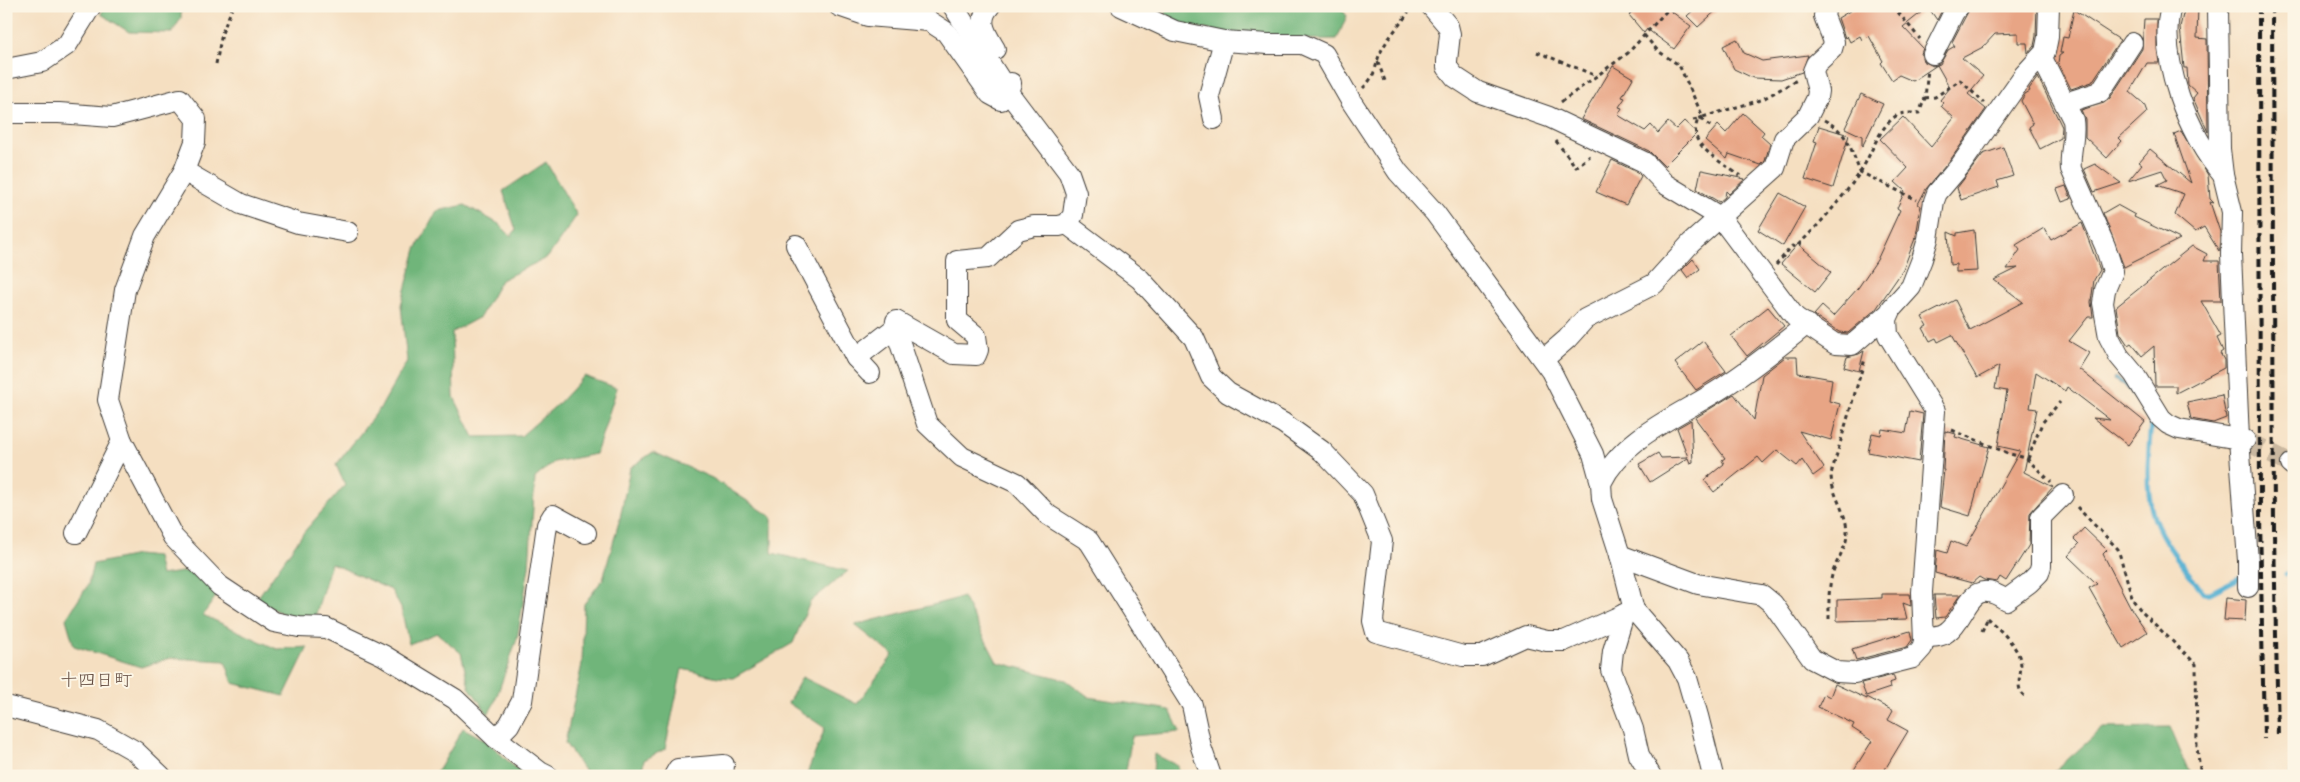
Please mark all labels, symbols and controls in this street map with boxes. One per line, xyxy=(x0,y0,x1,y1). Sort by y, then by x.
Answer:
district label: 十四日町 xyxy=(60,668,132,691)

